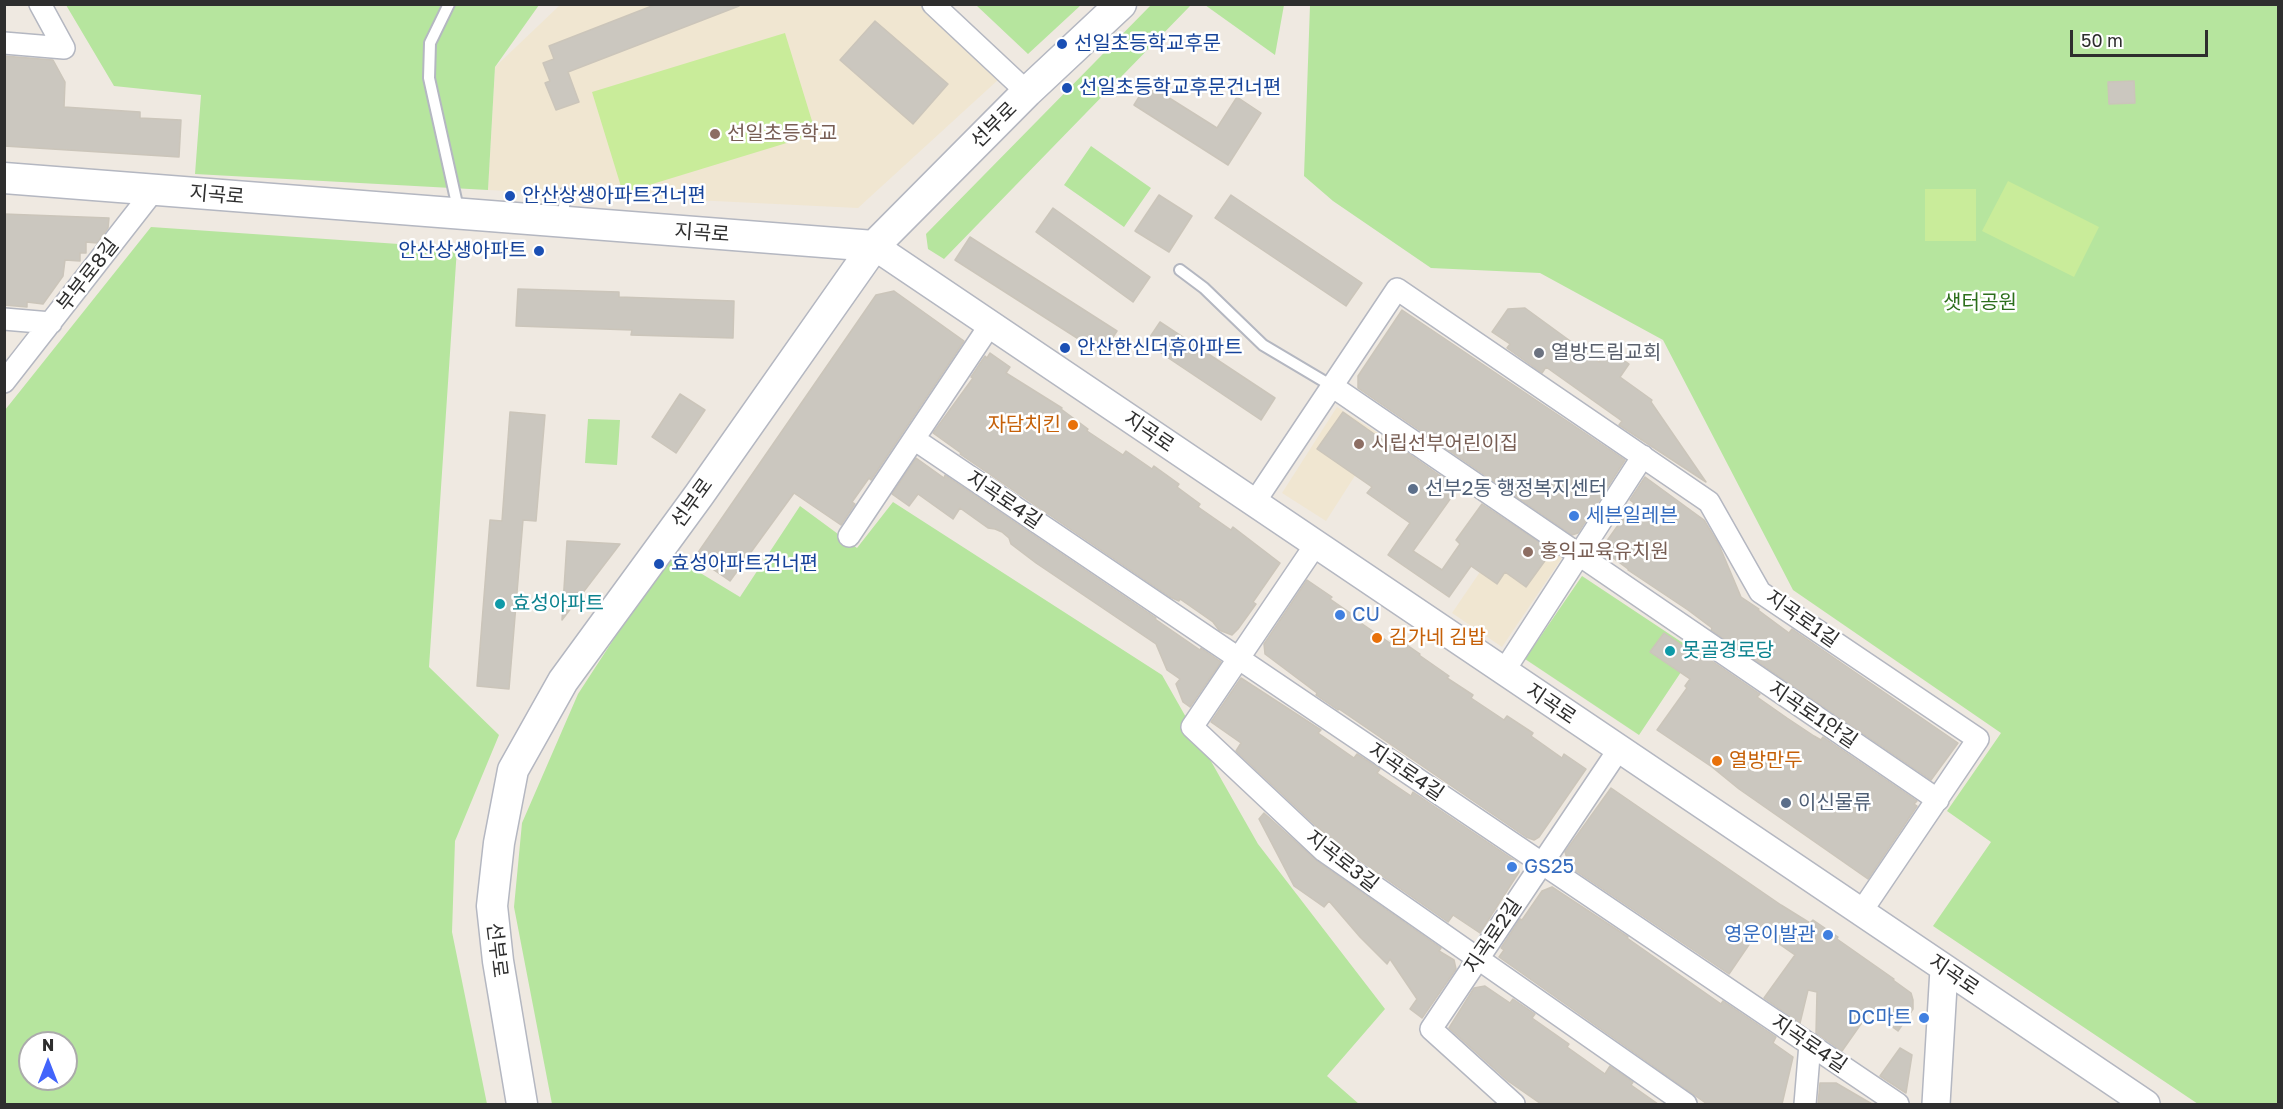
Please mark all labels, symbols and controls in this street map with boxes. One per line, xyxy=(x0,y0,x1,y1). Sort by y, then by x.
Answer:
scale bar xyxy=(2073,18,2211,56)
text: 50 m xyxy=(2081,29,2123,51)
place label: 선일초등학교후문 xyxy=(1074,32,1221,56)
marker: 선일초등학교후문 xyxy=(1055,37,1069,51)
place label: 선일초등학교후문건너편 xyxy=(1079,76,1281,100)
marker: 선일초등학교후문건너편 xyxy=(1060,81,1074,95)
street label: 선부로 xyxy=(966,97,1022,153)
place label: 선일초등학교 xyxy=(727,122,837,146)
marker: 선일초등학교 xyxy=(708,127,722,141)
street label: 지곡로 xyxy=(188,181,246,209)
place label: 안산상생아파트건너편 xyxy=(522,184,706,208)
marker: 안산상생아파트건너편 xyxy=(503,189,517,203)
street label: 지곡로 xyxy=(674,219,730,247)
street label: 부부로8길 xyxy=(52,234,124,316)
place label: 안산상생아파트 xyxy=(398,239,527,263)
marker: 안산상생아파트 xyxy=(532,244,546,258)
park label: 샛터공원 xyxy=(1943,291,2017,315)
place label: 안산한신더휴아파트 xyxy=(1077,336,1243,360)
marker: 안산한신더휴아파트 xyxy=(1058,341,1072,355)
place label: 열방드림교회 xyxy=(1551,341,1661,365)
marker: 열방드림교회 xyxy=(1532,346,1546,360)
street label: 지곡로 xyxy=(1119,407,1179,457)
place label: 자담치킨 xyxy=(987,413,1061,437)
marker: 자담치킨 xyxy=(1066,418,1080,432)
place label: 시립선부어린이집 xyxy=(1371,432,1518,456)
marker: 시립선부어린이집 xyxy=(1352,437,1366,451)
street label: 지곡로4길 xyxy=(962,466,1046,534)
street label: 선부로 xyxy=(666,474,718,532)
place label: 선부2동 행정복지센터 xyxy=(1425,477,1607,501)
marker: 선부2동 행정복지센터 xyxy=(1406,482,1420,496)
place label: 세븐일레븐 xyxy=(1586,504,1678,528)
marker: 세븐일레븐 xyxy=(1567,509,1581,523)
place label: 홍익교육유치원 xyxy=(1540,540,1669,564)
marker: 홍익교육유치원 xyxy=(1521,545,1535,559)
place label: 효성아파트건너편 xyxy=(671,552,818,576)
marker: 효성아파트건너편 xyxy=(652,557,666,571)
street label: 지곡로1길 xyxy=(1761,585,1843,653)
place label: 효성아파트 xyxy=(512,592,604,616)
marker: 효성아파트 xyxy=(493,597,507,611)
place label: CU xyxy=(1352,603,1380,627)
marker: CU xyxy=(1333,608,1347,622)
place label: 김가네 김밥 xyxy=(1389,626,1486,650)
marker: 김가네 김밥 xyxy=(1370,631,1384,645)
place label: 못골경로당 xyxy=(1682,639,1774,663)
marker: 못골경로당 xyxy=(1663,644,1677,658)
street label: 지곡로1안길 xyxy=(1764,677,1862,753)
street label: 지곡로 xyxy=(1521,679,1581,729)
street label: 지곡로4길 xyxy=(1364,738,1448,806)
place label: 열방만두 xyxy=(1729,749,1803,773)
marker: 열방만두 xyxy=(1710,754,1724,768)
place label: 이신물류 xyxy=(1798,791,1872,815)
marker: 이신물류 xyxy=(1779,796,1793,810)
street label: 지곡로3길 xyxy=(1301,825,1383,897)
place label: GS25 xyxy=(1524,855,1574,879)
marker: GS25 xyxy=(1505,860,1519,874)
street label: 지곡로2길 xyxy=(1459,894,1527,978)
street label: 선부로 xyxy=(482,921,512,979)
place label: 영운이발관 xyxy=(1724,923,1816,947)
marker: 영운이발관 xyxy=(1821,928,1835,942)
street label: 지곡로 xyxy=(1924,950,1984,1000)
place label: DC마트 xyxy=(1848,1006,1912,1030)
street label: 지곡로4길 xyxy=(1767,1010,1851,1078)
marker: DC마트 xyxy=(1917,1011,1931,1025)
north arrow xyxy=(18,1031,78,1091)
text: N xyxy=(42,1035,54,1055)

